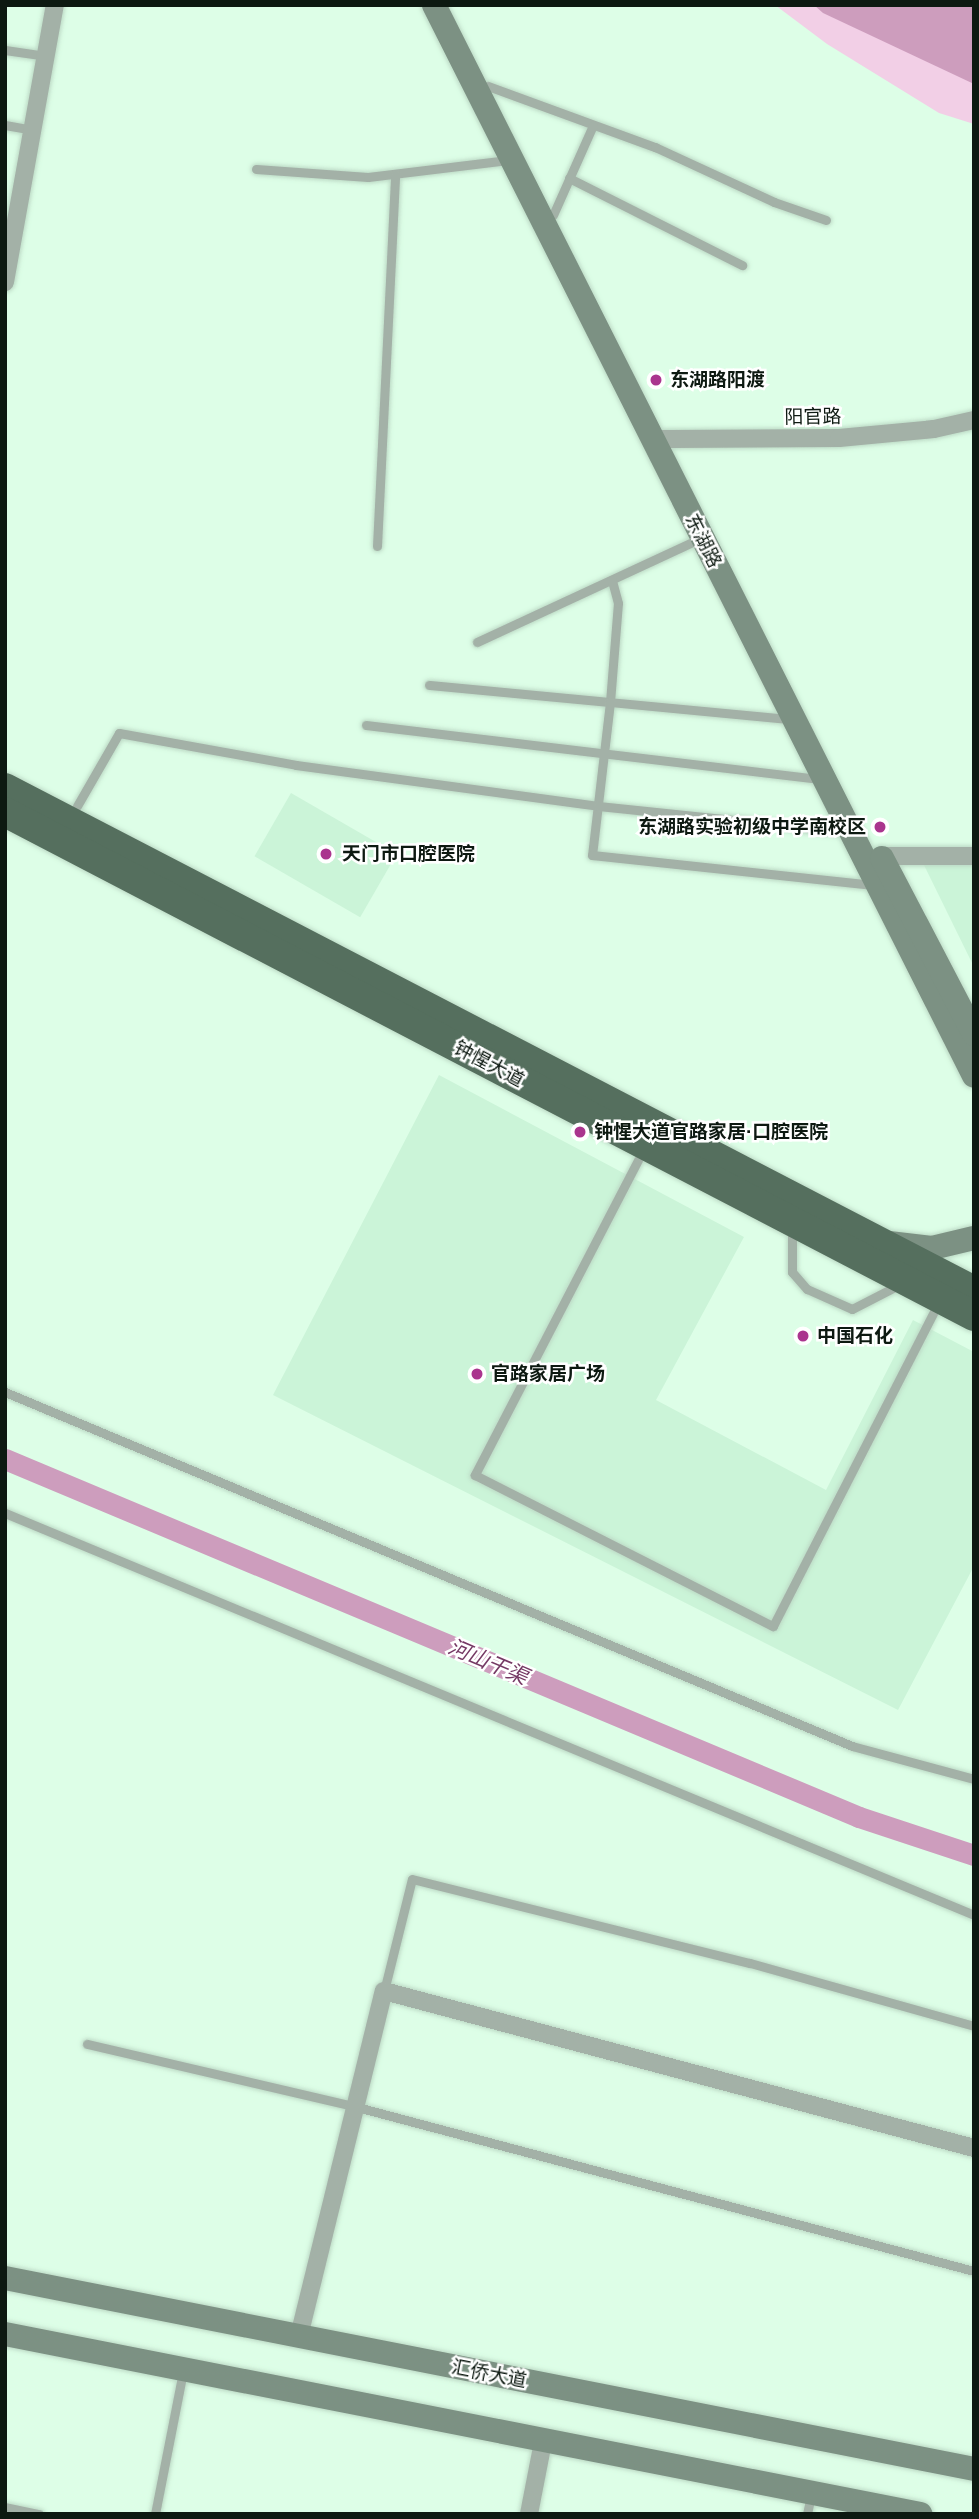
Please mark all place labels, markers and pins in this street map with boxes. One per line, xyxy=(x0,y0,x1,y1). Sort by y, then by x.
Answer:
place label: 东湖路阳渡 xyxy=(670,369,765,391)
marker: 东湖路阳渡 xyxy=(648,372,664,388)
place label: 东湖路实验初级中学南校区 xyxy=(638,816,866,838)
marker: 东湖路实验初级中学南校区 xyxy=(872,819,888,835)
place label: 天门市口腔医院 xyxy=(342,843,475,865)
marker: 天门市口腔医院 xyxy=(316,844,336,864)
place label: 钟惺大道官路家居·口腔医院 xyxy=(594,1121,828,1143)
marker: 钟惺大道官路家居·口腔医院 xyxy=(572,1124,588,1140)
place label: 中国石化 xyxy=(817,1325,893,1347)
marker: 中国石化 xyxy=(795,1328,811,1344)
place label: 官路家居广场 xyxy=(491,1363,605,1385)
marker: 官路家居广场 xyxy=(469,1366,485,1382)

